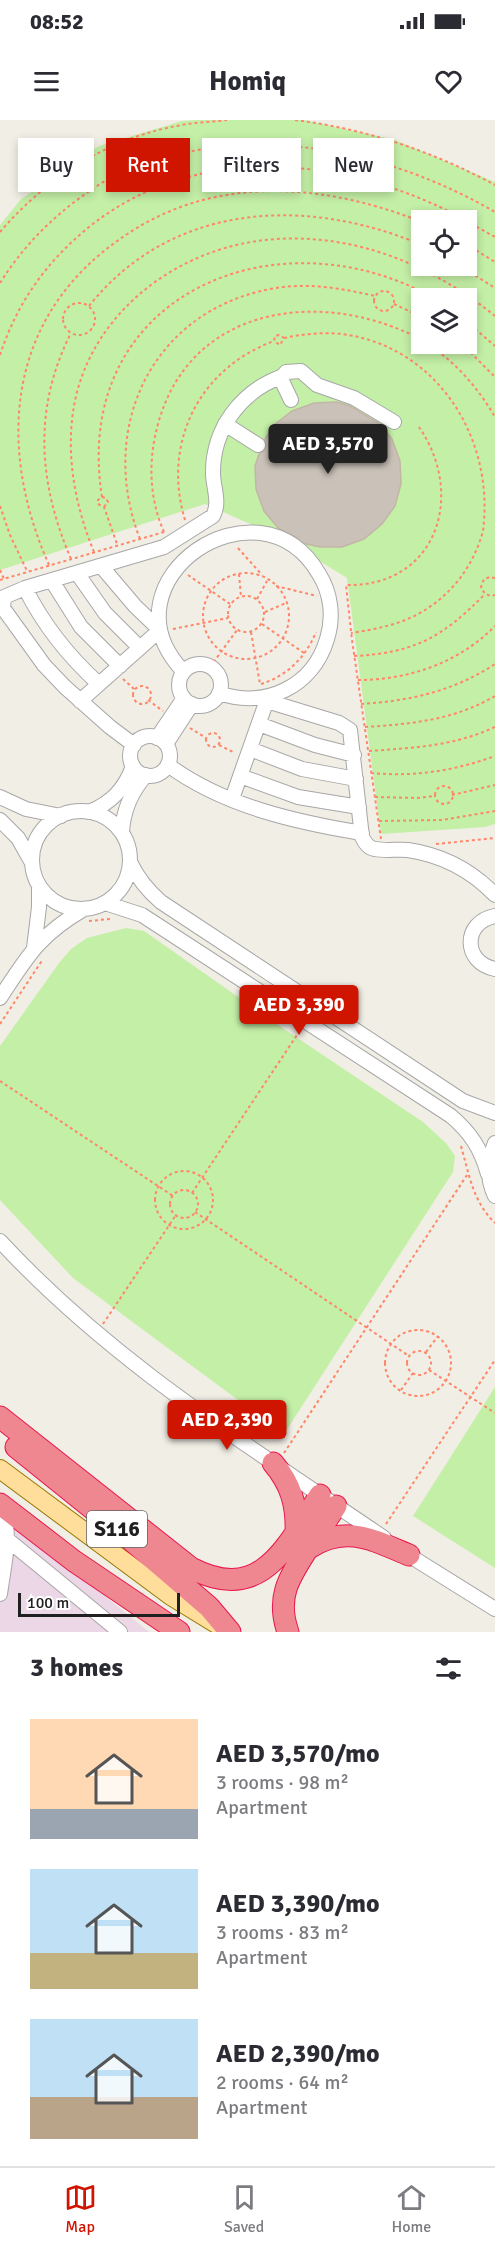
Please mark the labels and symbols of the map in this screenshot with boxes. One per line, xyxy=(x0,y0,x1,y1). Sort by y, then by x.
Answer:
pin: AED 3,570 xyxy=(259,424,397,475)
pin: AED 3,390 xyxy=(230,985,368,1036)
pin: AED 2,390 xyxy=(158,1400,296,1451)
road number: S116 xyxy=(87,1511,147,1547)
scale bar xyxy=(18,1590,180,1618)

